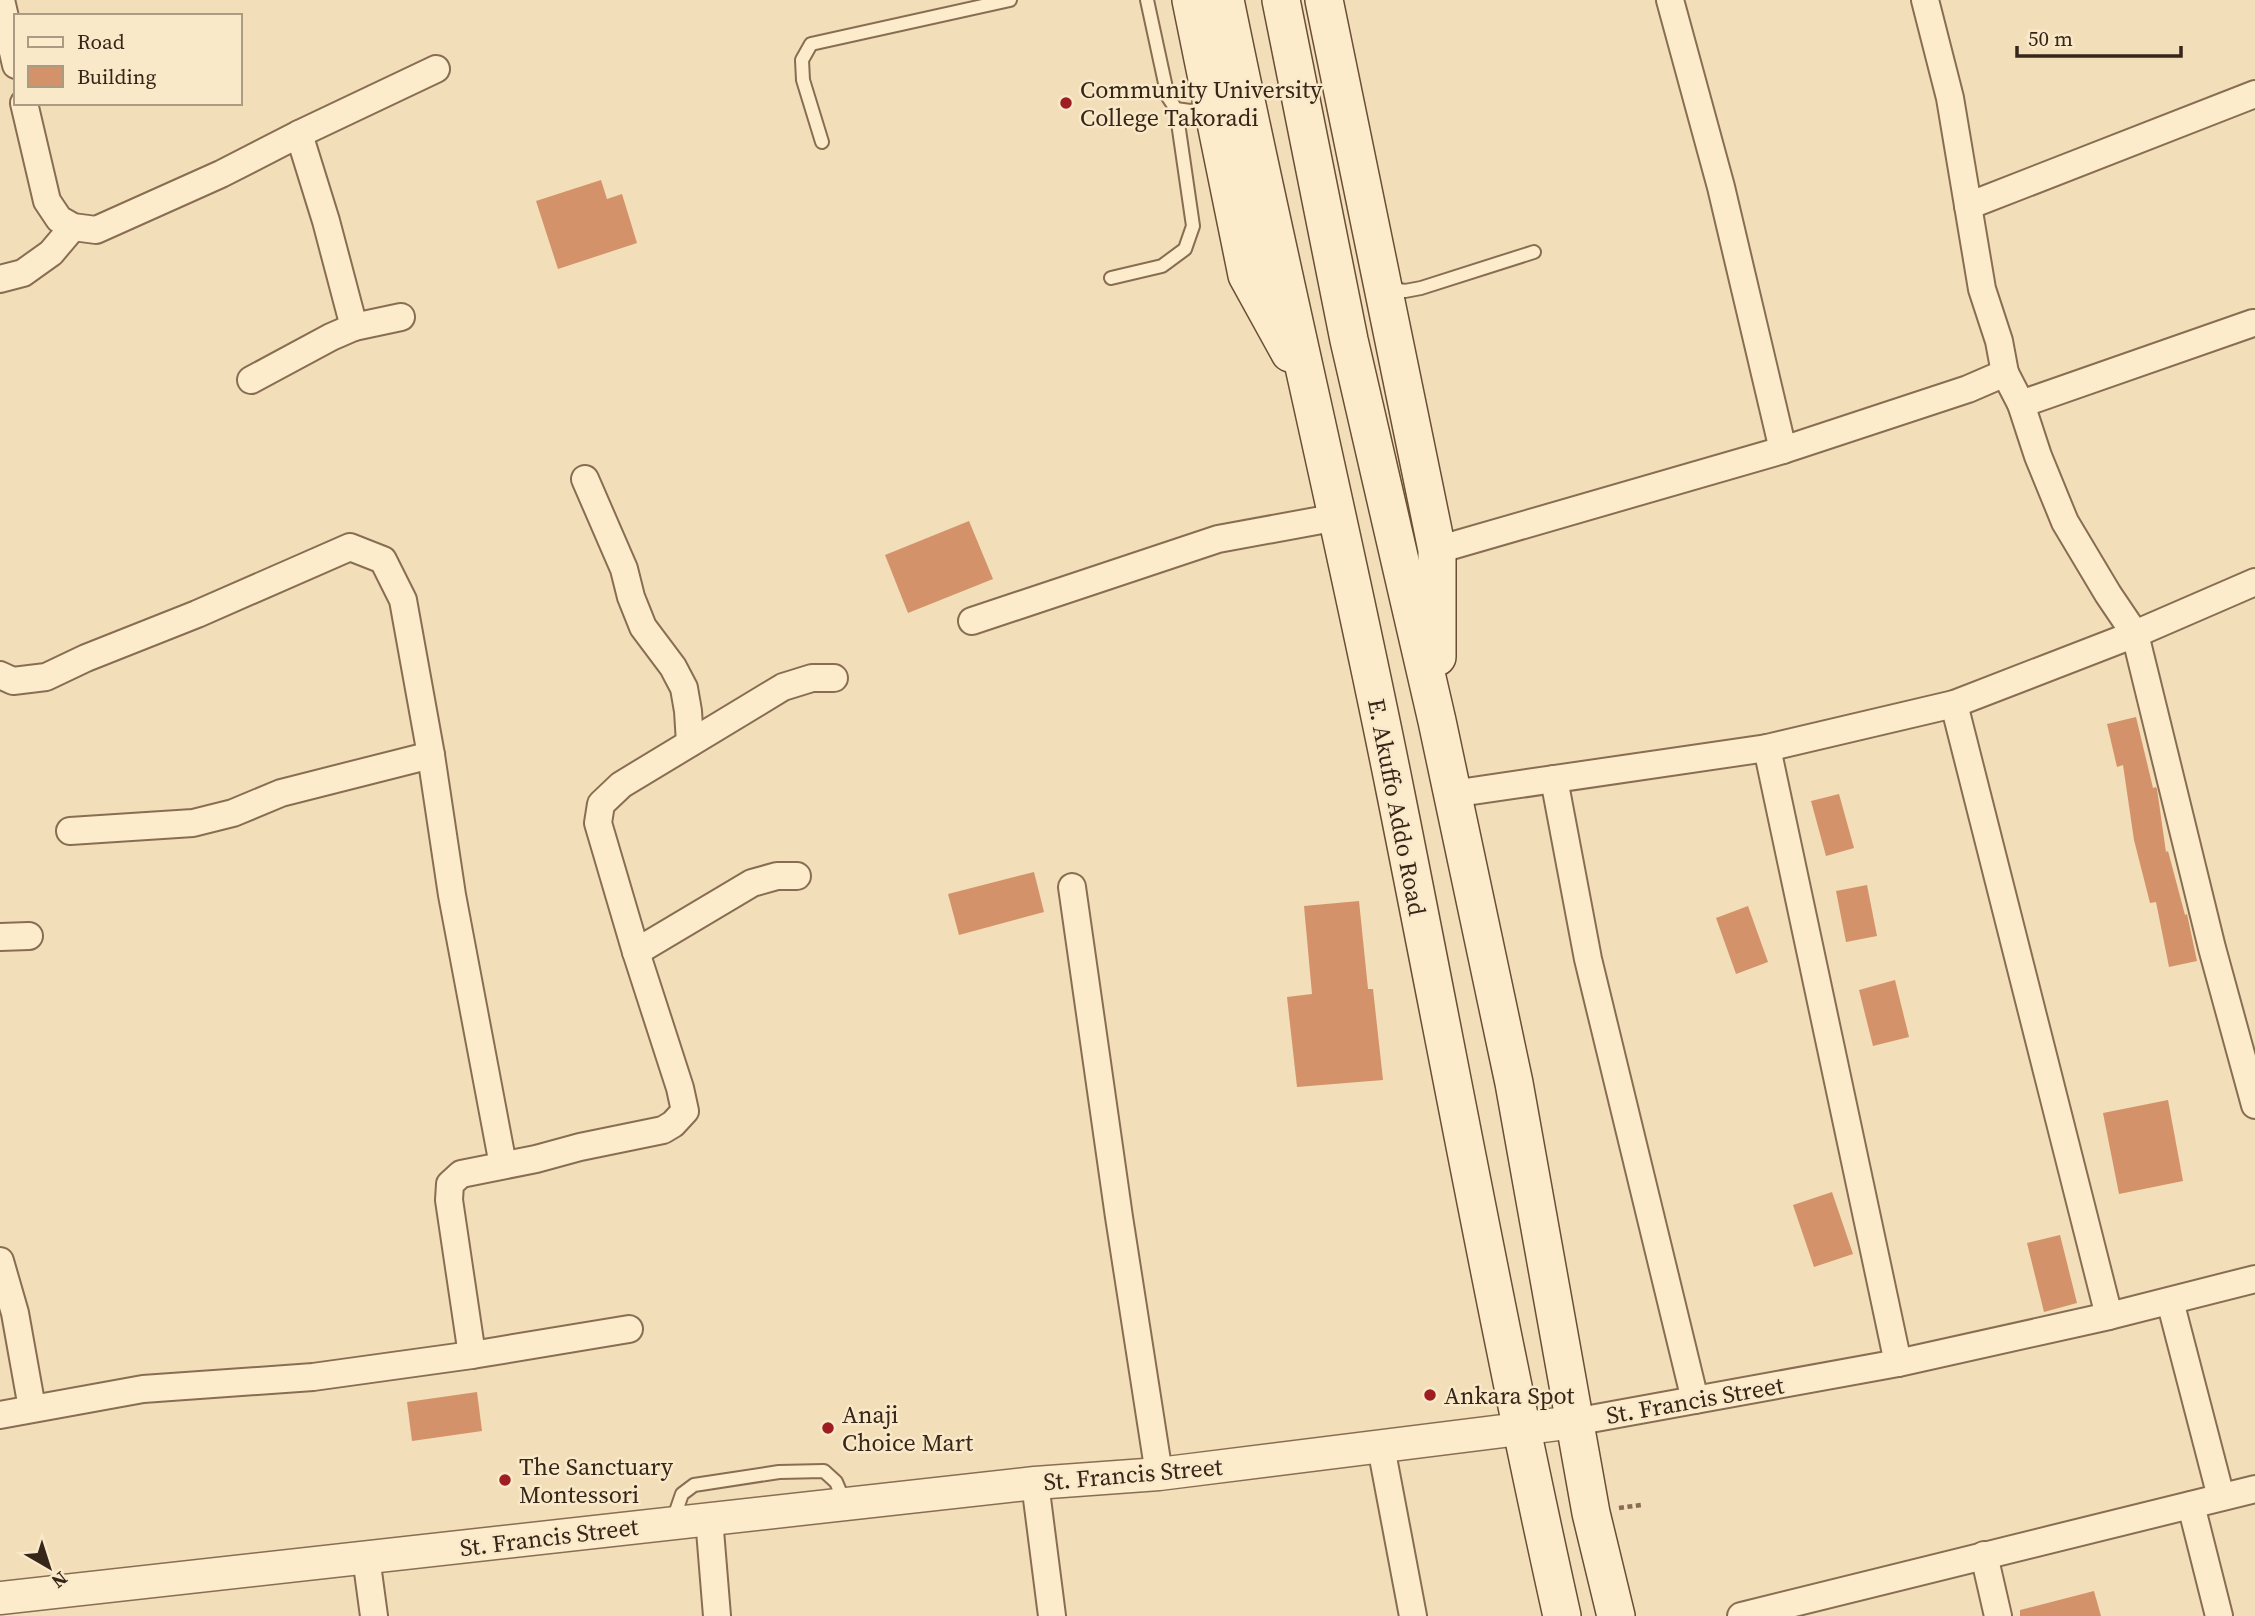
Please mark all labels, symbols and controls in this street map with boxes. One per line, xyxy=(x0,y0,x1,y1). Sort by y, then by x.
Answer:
legend xyxy=(14,14,242,105)
scale bar xyxy=(2017,14,2182,58)
text: 50 m xyxy=(2028,24,2073,53)
text: Road xyxy=(77,27,125,56)
text: Building xyxy=(77,62,156,91)
place label: Community University College Takoradi xyxy=(1080,73,1323,134)
marker: Community University College Takoradi xyxy=(1058,95,1074,111)
street label: E. Akuffo Addo Road xyxy=(1360,696,1434,919)
street label: St. Francis Street xyxy=(1604,1368,1786,1432)
place label: Ankara Spot xyxy=(1444,1379,1574,1412)
marker: Ankara Spot xyxy=(1422,1387,1438,1403)
place label: Anaji Choice Mart xyxy=(842,1398,973,1459)
marker: Anaji Choice Mart xyxy=(820,1420,836,1436)
place label: The Sanctuary Montessori xyxy=(519,1450,674,1511)
street label: St. Francis Street xyxy=(1042,1450,1224,1498)
marker: The Sanctuary Montessori xyxy=(497,1472,513,1488)
street label: St. Francis Street xyxy=(458,1510,640,1564)
north arrow xyxy=(14,1532,84,1602)
text: N xyxy=(46,1566,73,1595)

